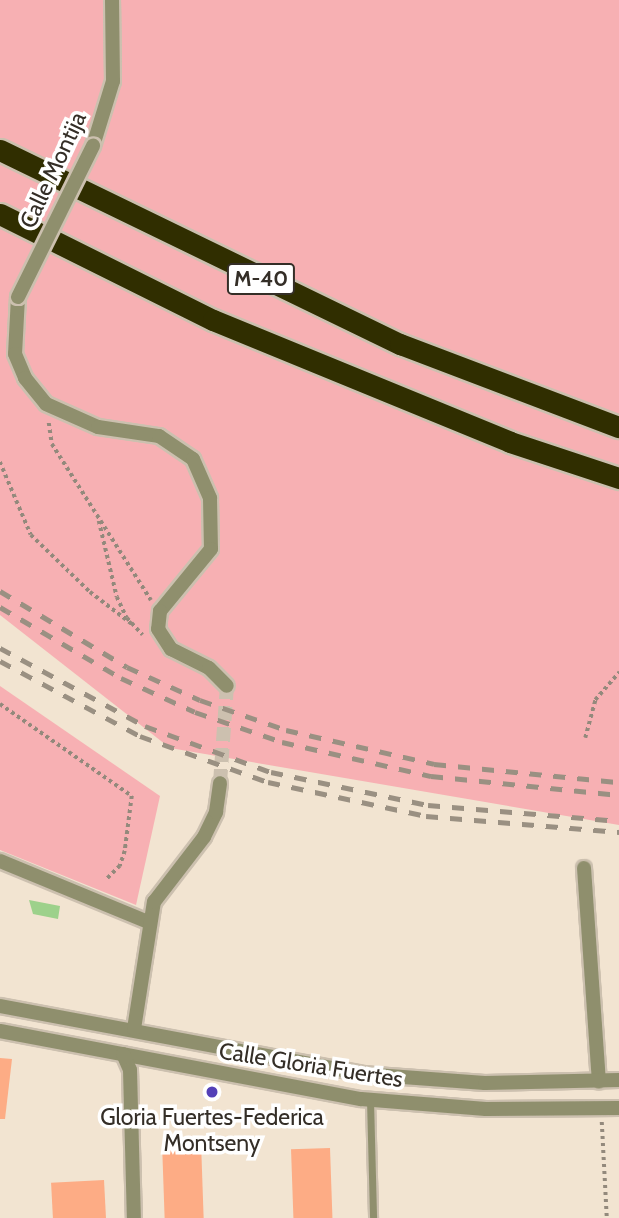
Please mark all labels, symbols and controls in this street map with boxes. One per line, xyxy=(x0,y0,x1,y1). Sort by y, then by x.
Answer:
street label: Calle Montija xyxy=(14,107,92,233)
road number: M-40 xyxy=(226,262,296,296)
street label: Calle Gloria Fuertes xyxy=(217,1037,405,1093)
marker: Gloria Fuertes-Federica Montseny xyxy=(204,1084,220,1100)
place label: Gloria Fuertes-Federica Montseny xyxy=(100,1103,324,1157)

